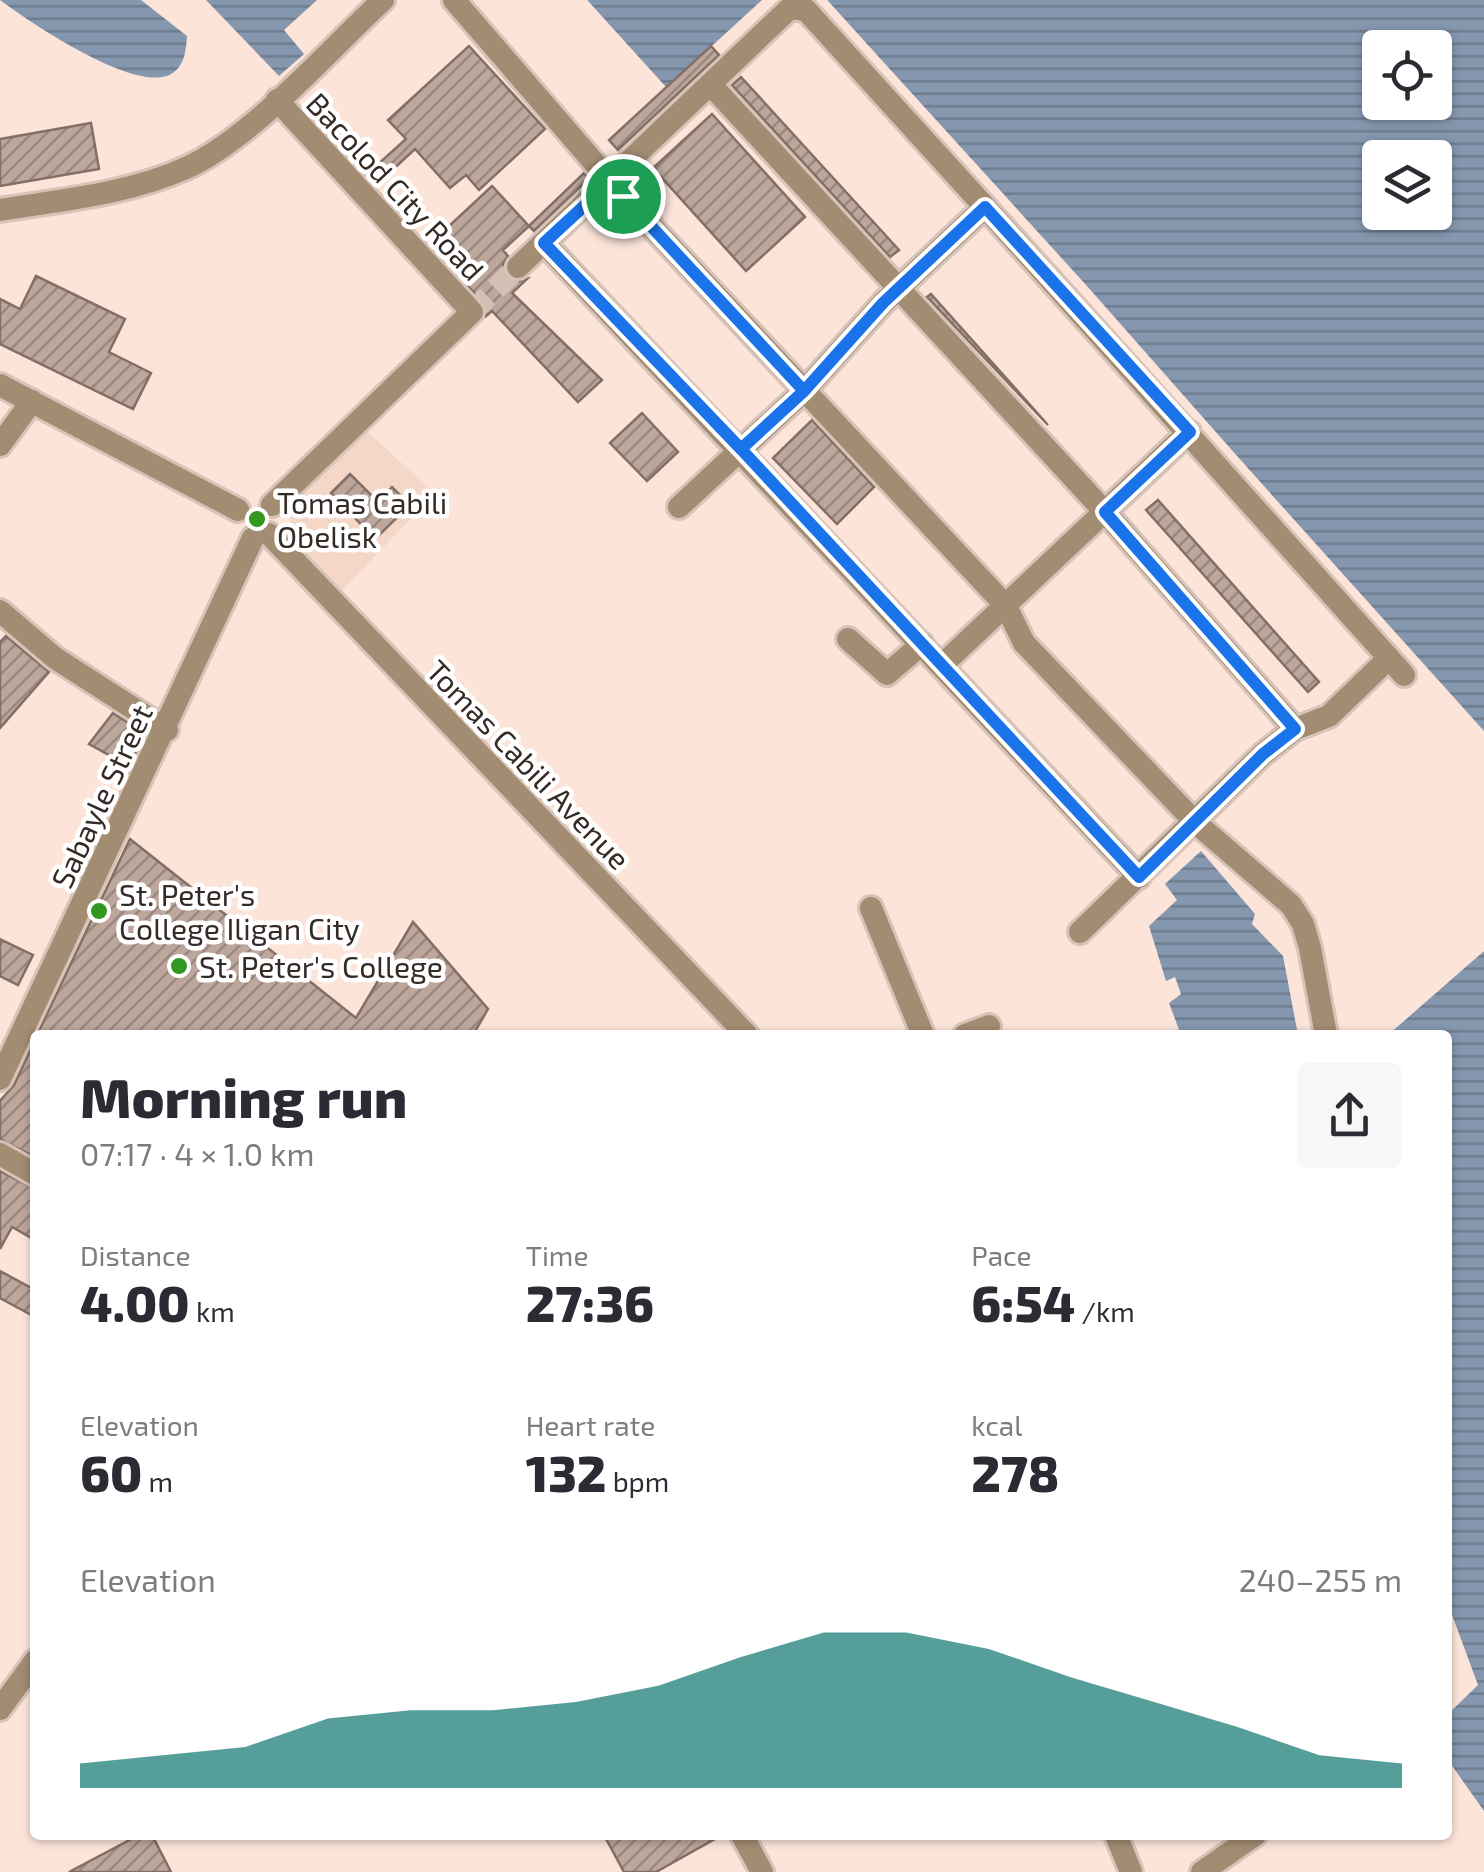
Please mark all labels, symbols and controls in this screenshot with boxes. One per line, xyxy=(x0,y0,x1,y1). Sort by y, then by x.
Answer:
map controls xyxy=(1362,30,1452,230)
button: locate xyxy=(1362,30,1452,120)
street label: Bacolod City Road xyxy=(300,85,492,287)
button: layers xyxy=(1362,140,1452,230)
pin xyxy=(581,154,666,239)
icon: arrive xyxy=(596,169,651,224)
place label: Tomas Cabili Obelisk xyxy=(277,484,447,554)
marker: Tomas Cabili Obelisk xyxy=(246,508,268,530)
street label: Tomas Cabili Avenue xyxy=(420,652,638,876)
street label: Sabayle Street xyxy=(43,699,159,893)
place label: St. Peter's College Iligan City xyxy=(119,876,360,946)
marker: St. Peter's College Iligan City xyxy=(88,900,110,922)
place label: St. Peter's College xyxy=(199,948,443,984)
marker: St. Peter's College xyxy=(168,955,190,977)
text: Morning run xyxy=(80,1063,408,1129)
button: share xyxy=(1297,1063,1402,1168)
text: 07:17 · 4 × 1.0 km xyxy=(80,1134,314,1172)
text: Distance xyxy=(80,1238,191,1272)
text: Time xyxy=(526,1238,588,1272)
text: Pace xyxy=(971,1238,1032,1272)
text: 4.00 xyxy=(80,1272,190,1332)
text: 27:36 xyxy=(526,1272,654,1332)
text: 6:54 xyxy=(971,1272,1075,1332)
text: km xyxy=(190,1294,235,1328)
text: /km xyxy=(1075,1294,1135,1328)
text: Elevation xyxy=(80,1408,199,1442)
text: Heart rate xyxy=(526,1408,655,1442)
text: kcal xyxy=(971,1408,1023,1442)
text: 60 xyxy=(80,1442,142,1502)
text: 132 xyxy=(526,1442,606,1502)
text: 278 xyxy=(971,1442,1059,1502)
text: m xyxy=(142,1464,173,1498)
text: bpm xyxy=(606,1464,669,1498)
text: Elevation xyxy=(80,1560,216,1598)
text: 240–255 m xyxy=(1239,1560,1402,1598)

